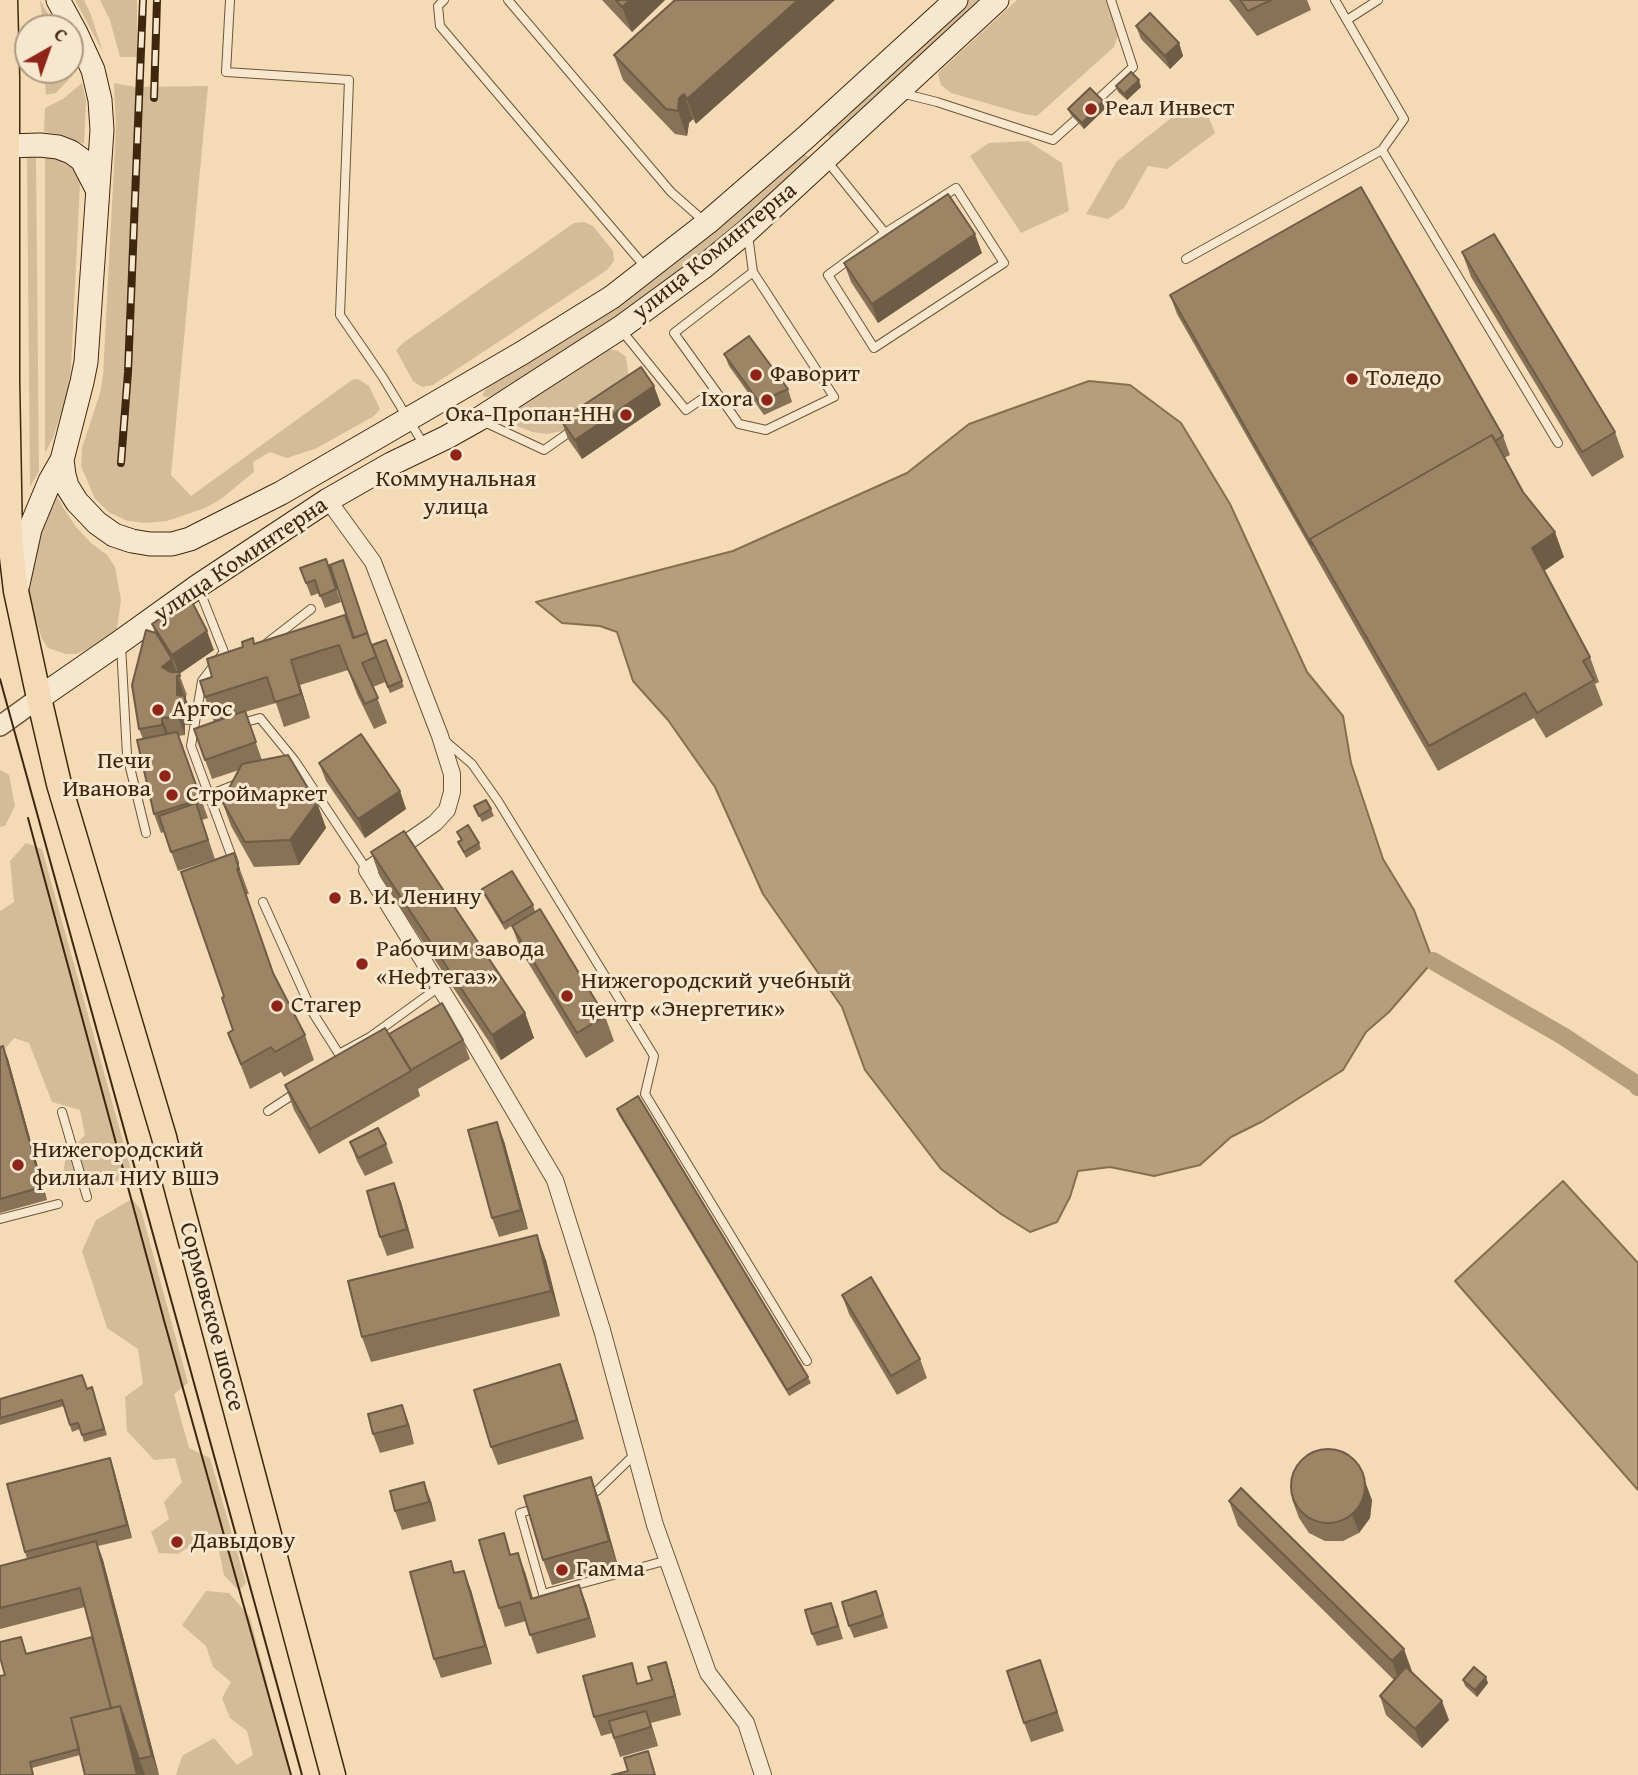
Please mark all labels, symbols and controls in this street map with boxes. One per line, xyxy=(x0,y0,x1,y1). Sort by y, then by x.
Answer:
north arrow xyxy=(14,14,84,84)
text: С xyxy=(48,20,74,49)
place label: Реал Инвест xyxy=(1105,95,1234,123)
marker: Реал Инвест xyxy=(1083,101,1099,117)
street label: улица Коминтерна xyxy=(627,177,803,327)
place label: Фаворит xyxy=(770,361,860,389)
place label: Толедо xyxy=(1366,365,1441,393)
marker: Фаворит xyxy=(748,367,764,383)
marker: Толедо xyxy=(1344,371,1360,387)
place label: Ixora xyxy=(701,386,753,414)
marker: Ixora xyxy=(759,392,775,408)
place label: Ока-Пропан-НН xyxy=(446,401,612,429)
marker: Ока-Пропан-НН xyxy=(618,407,634,423)
marker: Коммунальная улица xyxy=(448,447,464,463)
place label: Коммунальная улица xyxy=(376,466,536,522)
street label: улица Коминтерна xyxy=(149,491,333,629)
place label: Аргос xyxy=(172,696,233,724)
marker: Аргос xyxy=(150,702,166,718)
place label: Печи Иванова xyxy=(62,748,151,804)
marker: Печи Иванова xyxy=(157,768,173,784)
place label: Строймаркет xyxy=(186,781,327,809)
marker: Строймаркет xyxy=(164,787,180,803)
place label: В. И. Ленину xyxy=(349,884,482,912)
marker: В. И. Ленину xyxy=(327,890,343,906)
place label: Рабочим завода «Нефтегаз» xyxy=(376,936,545,992)
marker: Рабочим завода «Нефтегаз» xyxy=(354,956,370,972)
place label: Нижегородский учебный центр «Энергетик» xyxy=(581,968,851,1024)
marker: Нижегородский учебный центр «Энергетик» xyxy=(559,988,575,1004)
place label: Стагер xyxy=(291,992,361,1020)
marker: Стагер xyxy=(269,998,285,1014)
place label: Нижегородский филиал НИУ ВШЭ xyxy=(32,1137,219,1193)
marker: Нижегородский филиал НИУ ВШЭ xyxy=(10,1157,26,1173)
street label: Сормовское шоссе xyxy=(172,1219,250,1415)
place label: Давыдову xyxy=(191,1528,295,1556)
marker: Давыдову xyxy=(169,1534,185,1550)
place label: Гамма xyxy=(576,1556,645,1584)
marker: Гамма xyxy=(554,1562,570,1578)

